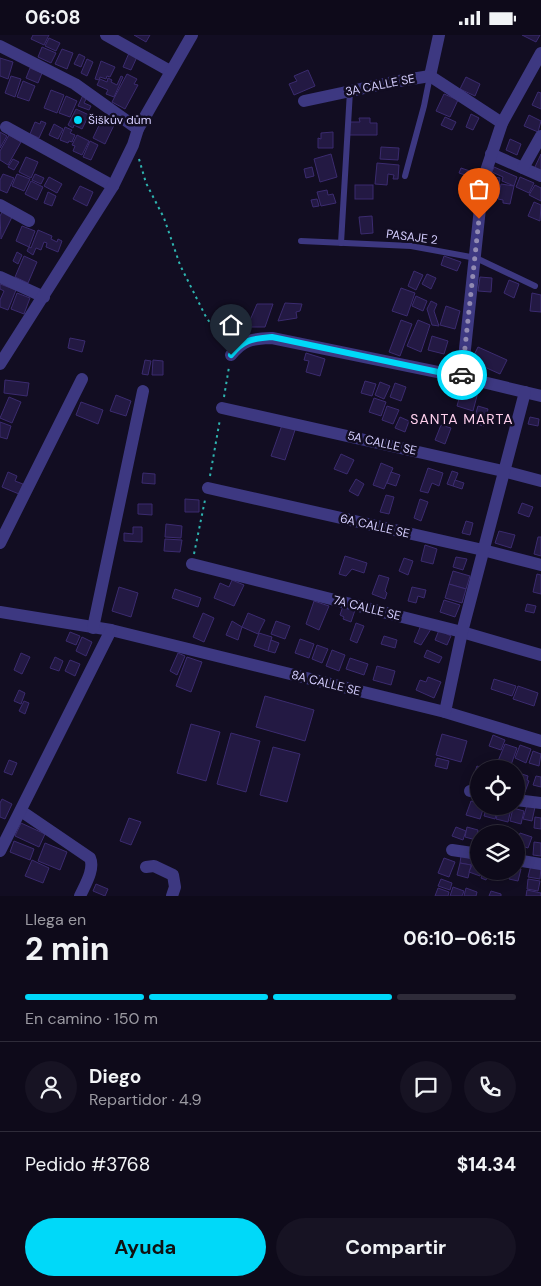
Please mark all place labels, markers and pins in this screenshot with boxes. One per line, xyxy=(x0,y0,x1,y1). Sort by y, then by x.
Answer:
place label: Šiškův dům xyxy=(88,112,151,128)
marker: Šiškův dům xyxy=(72,114,84,126)
pin xyxy=(458,168,500,219)
pin xyxy=(210,304,252,355)

